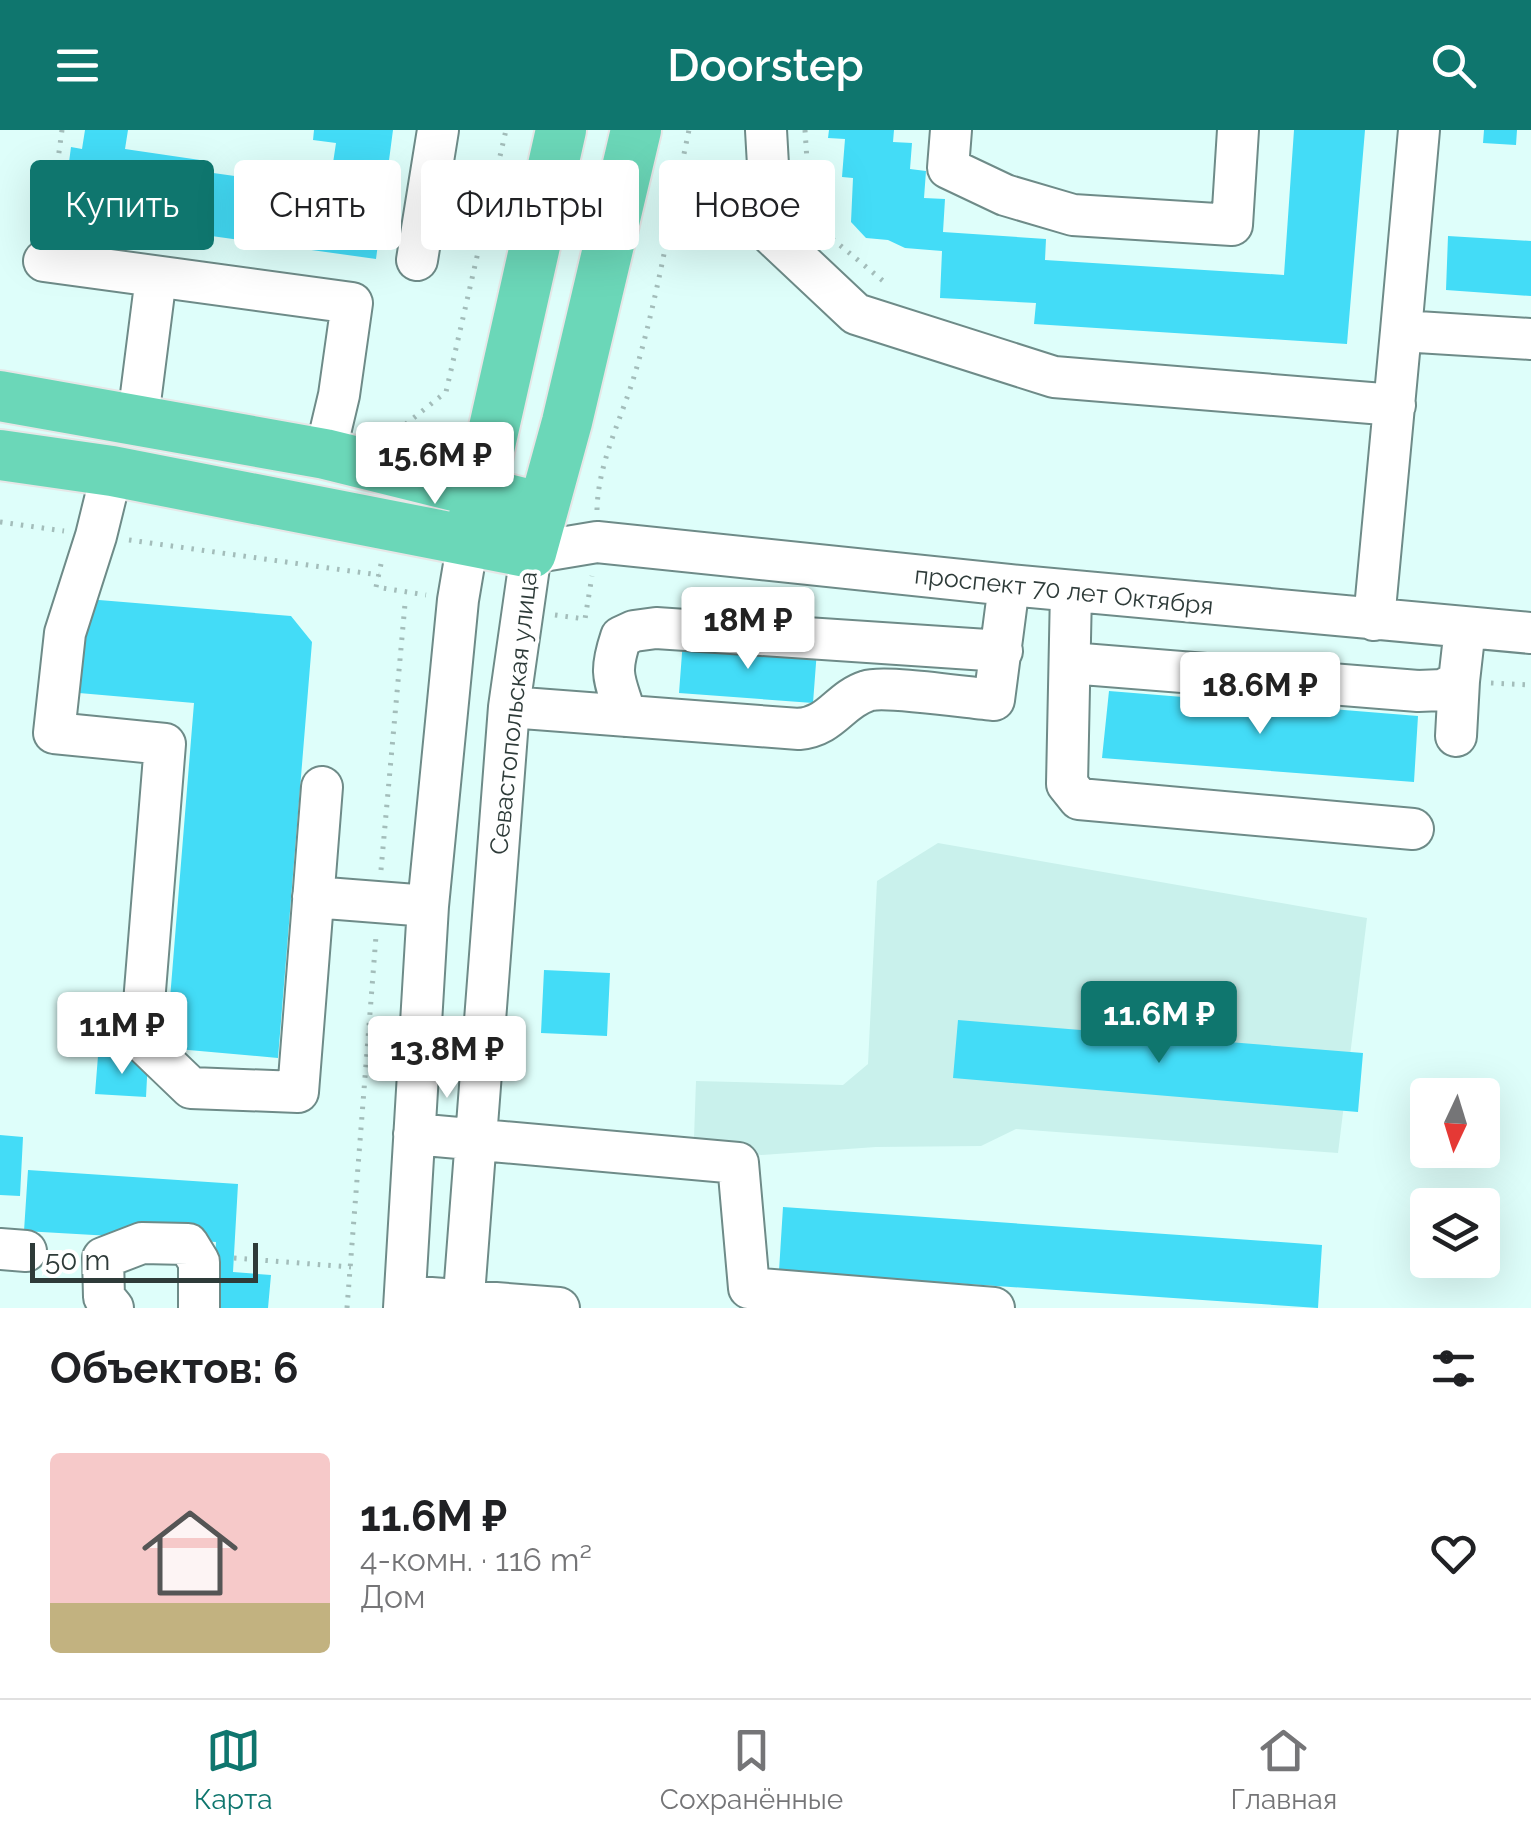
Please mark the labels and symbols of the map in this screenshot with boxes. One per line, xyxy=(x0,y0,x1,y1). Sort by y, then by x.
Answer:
pin: 15.6M ₽ xyxy=(343,422,527,507)
street label: проспект 70 лет Октября xyxy=(913,559,1215,621)
street label: Севастопольская улица xyxy=(483,570,543,856)
pin: 18M ₽ xyxy=(678,587,818,672)
pin: 18.6M ₽ xyxy=(1168,652,1352,737)
pin: 11.6M ₽ xyxy=(1067,981,1251,1066)
pin: 11M ₽ xyxy=(52,992,192,1077)
pin: 13.8M ₽ xyxy=(355,1016,539,1101)
north arrow xyxy=(1410,1078,1500,1168)
scale bar xyxy=(30,1238,258,1282)

